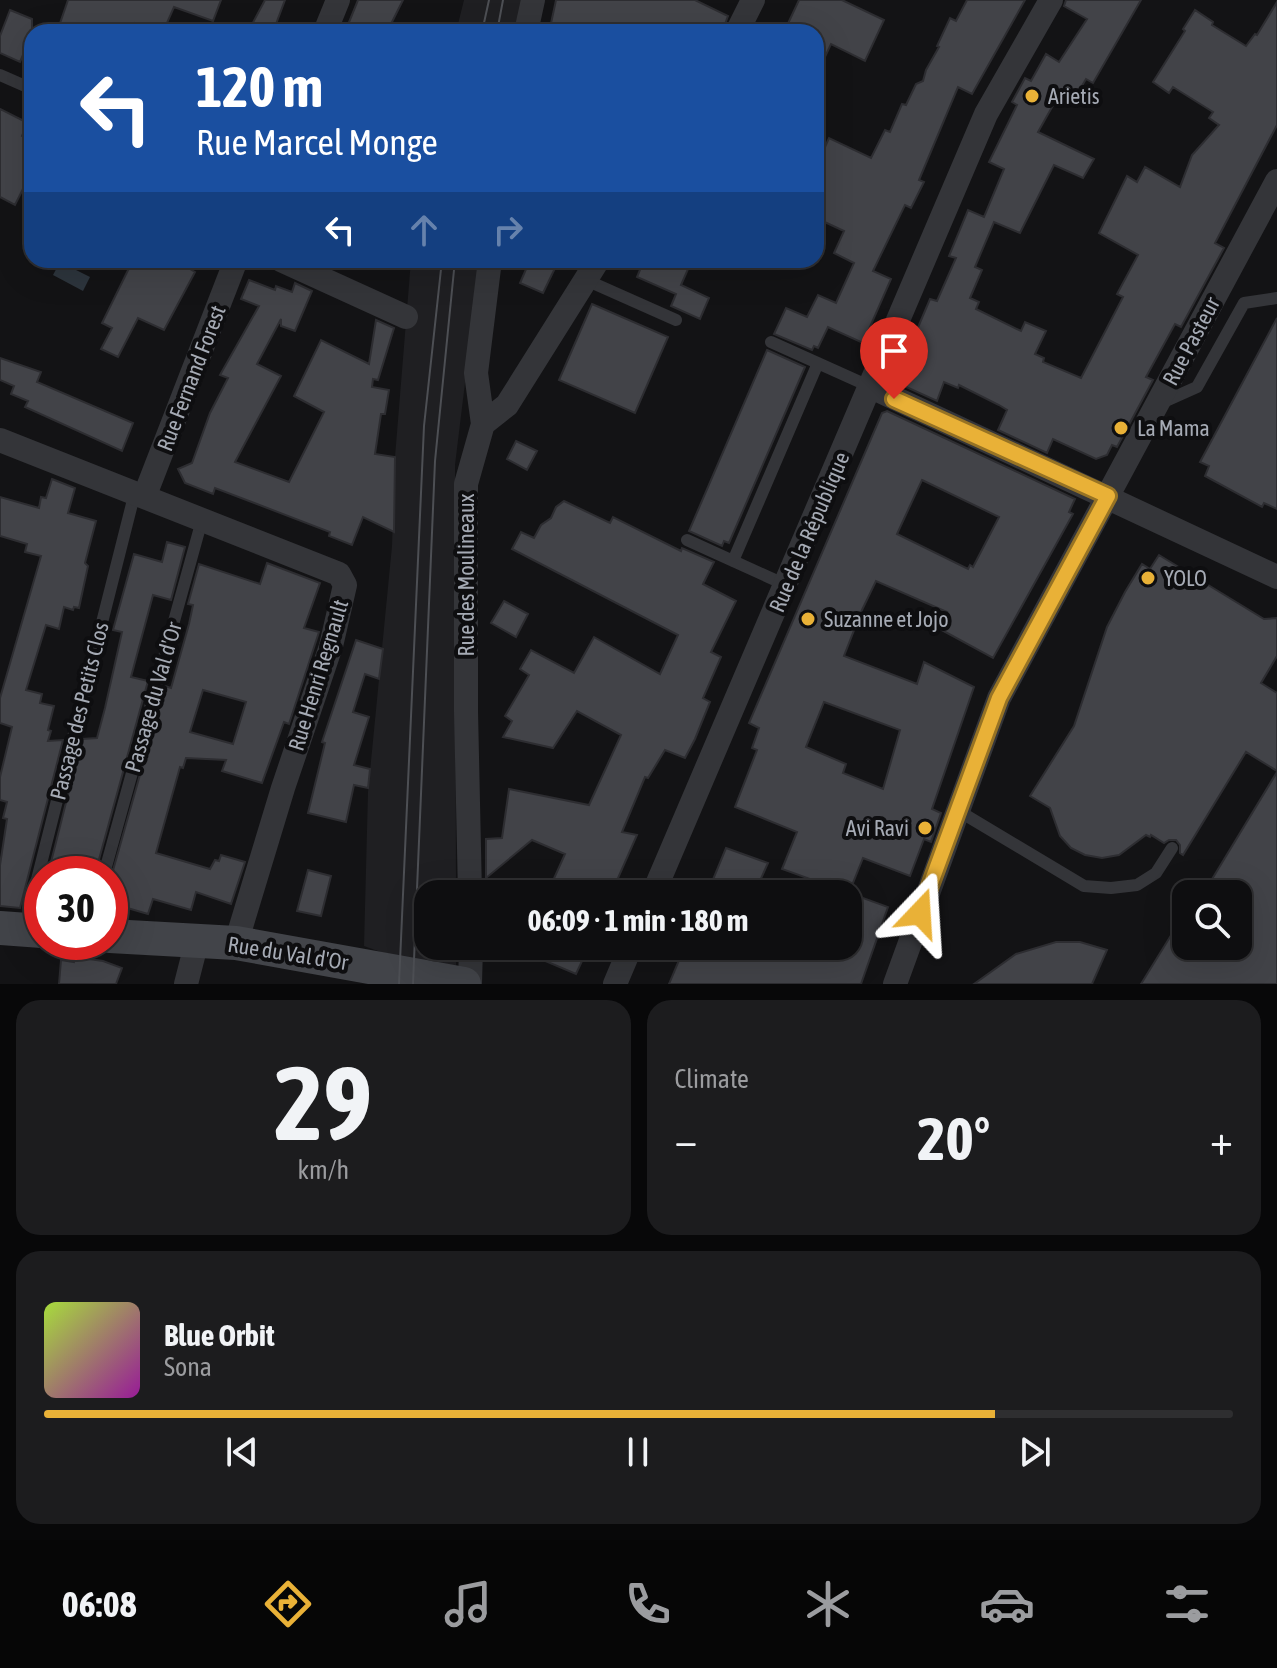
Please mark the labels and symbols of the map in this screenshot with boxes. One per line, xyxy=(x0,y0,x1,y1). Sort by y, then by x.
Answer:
place label: Arietis xyxy=(1048,83,1100,109)
marker: Arietis xyxy=(1023,87,1041,105)
street label: Rue Pasteur xyxy=(1157,292,1225,390)
street label: Rue Fernand Forest xyxy=(151,302,231,454)
pin xyxy=(860,317,928,399)
place label: La Mama xyxy=(1137,415,1210,441)
marker: La Mama xyxy=(1112,419,1130,437)
street label: Rue de la République xyxy=(764,448,854,616)
street label: Rue des Moulineaux xyxy=(453,493,479,656)
place label: YOLO xyxy=(1164,565,1207,591)
marker: YOLO xyxy=(1139,569,1157,587)
street label: Rue Henri Regnault xyxy=(283,596,353,754)
place label: Suzanne et Jojo xyxy=(824,606,948,632)
marker: Suzanne et Jojo xyxy=(799,610,817,628)
street label: Passage du Val d'Or xyxy=(119,618,187,775)
street label: Passage des Petits Clos xyxy=(44,619,114,803)
place label: Avi Ravi xyxy=(846,815,909,841)
marker: Avi Ravi xyxy=(916,819,934,837)
speed limit sign: 30 xyxy=(24,856,128,960)
position arrow xyxy=(878,871,962,955)
street label: Rue du Val d'Or xyxy=(226,931,350,975)

